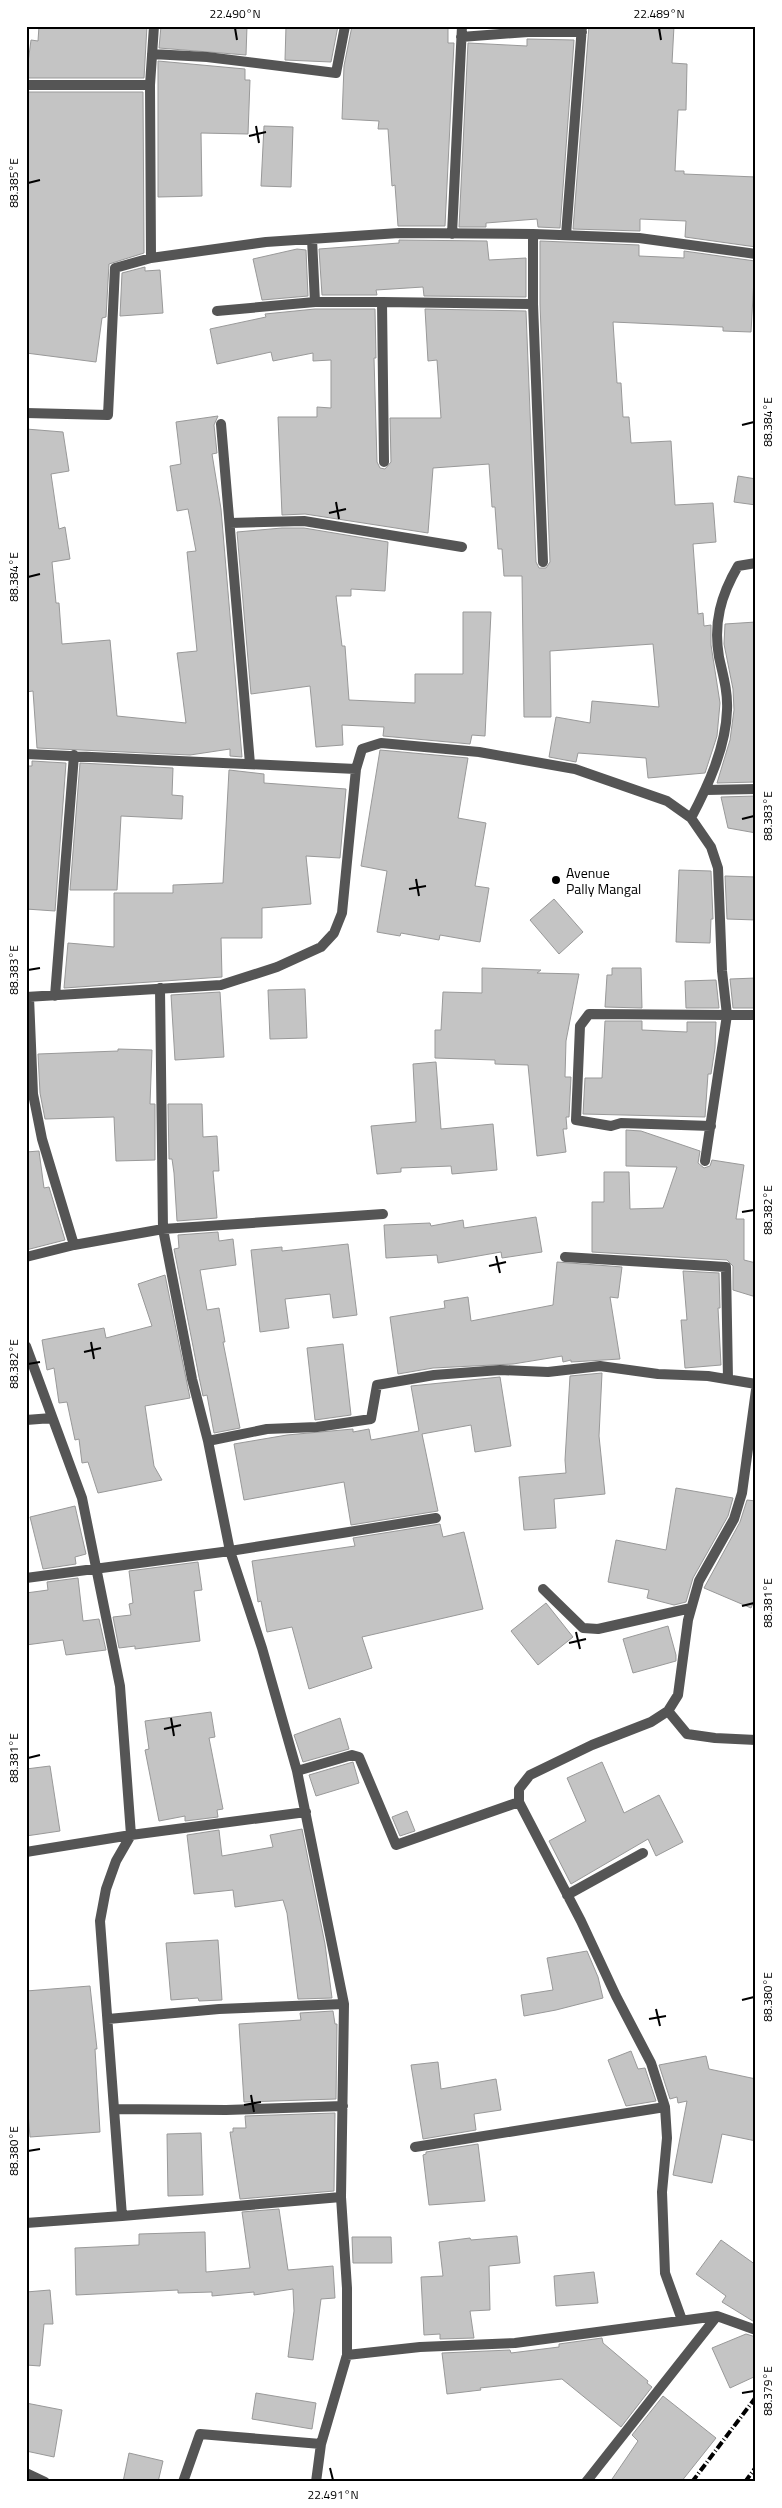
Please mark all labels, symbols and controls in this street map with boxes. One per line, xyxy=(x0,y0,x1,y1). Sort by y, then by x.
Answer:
text: 22.490°N xyxy=(209,4,261,23)
text: 22.489°N xyxy=(633,4,685,23)
text: 88.385°E xyxy=(4,158,23,208)
text: 88.384°E xyxy=(758,397,777,447)
text: 88.384°E xyxy=(4,552,23,602)
text: 88.383°E xyxy=(758,791,777,841)
place label: Avenue Pally Mangal xyxy=(566,862,641,899)
marker: Avenue Pally Mangal xyxy=(550,874,562,886)
text: 88.383°E xyxy=(4,945,23,995)
text: 88.382°E xyxy=(758,1185,777,1235)
text: 88.382°E xyxy=(4,1339,23,1389)
text: 88.381°E xyxy=(758,1578,777,1628)
text: 88.381°E xyxy=(4,1733,23,1783)
text: 88.380°E xyxy=(758,1972,777,2022)
text: 88.380°E xyxy=(4,2126,23,2176)
text: 88.379°E xyxy=(758,2366,777,2416)
text: 22.491°N xyxy=(307,2485,359,2504)

